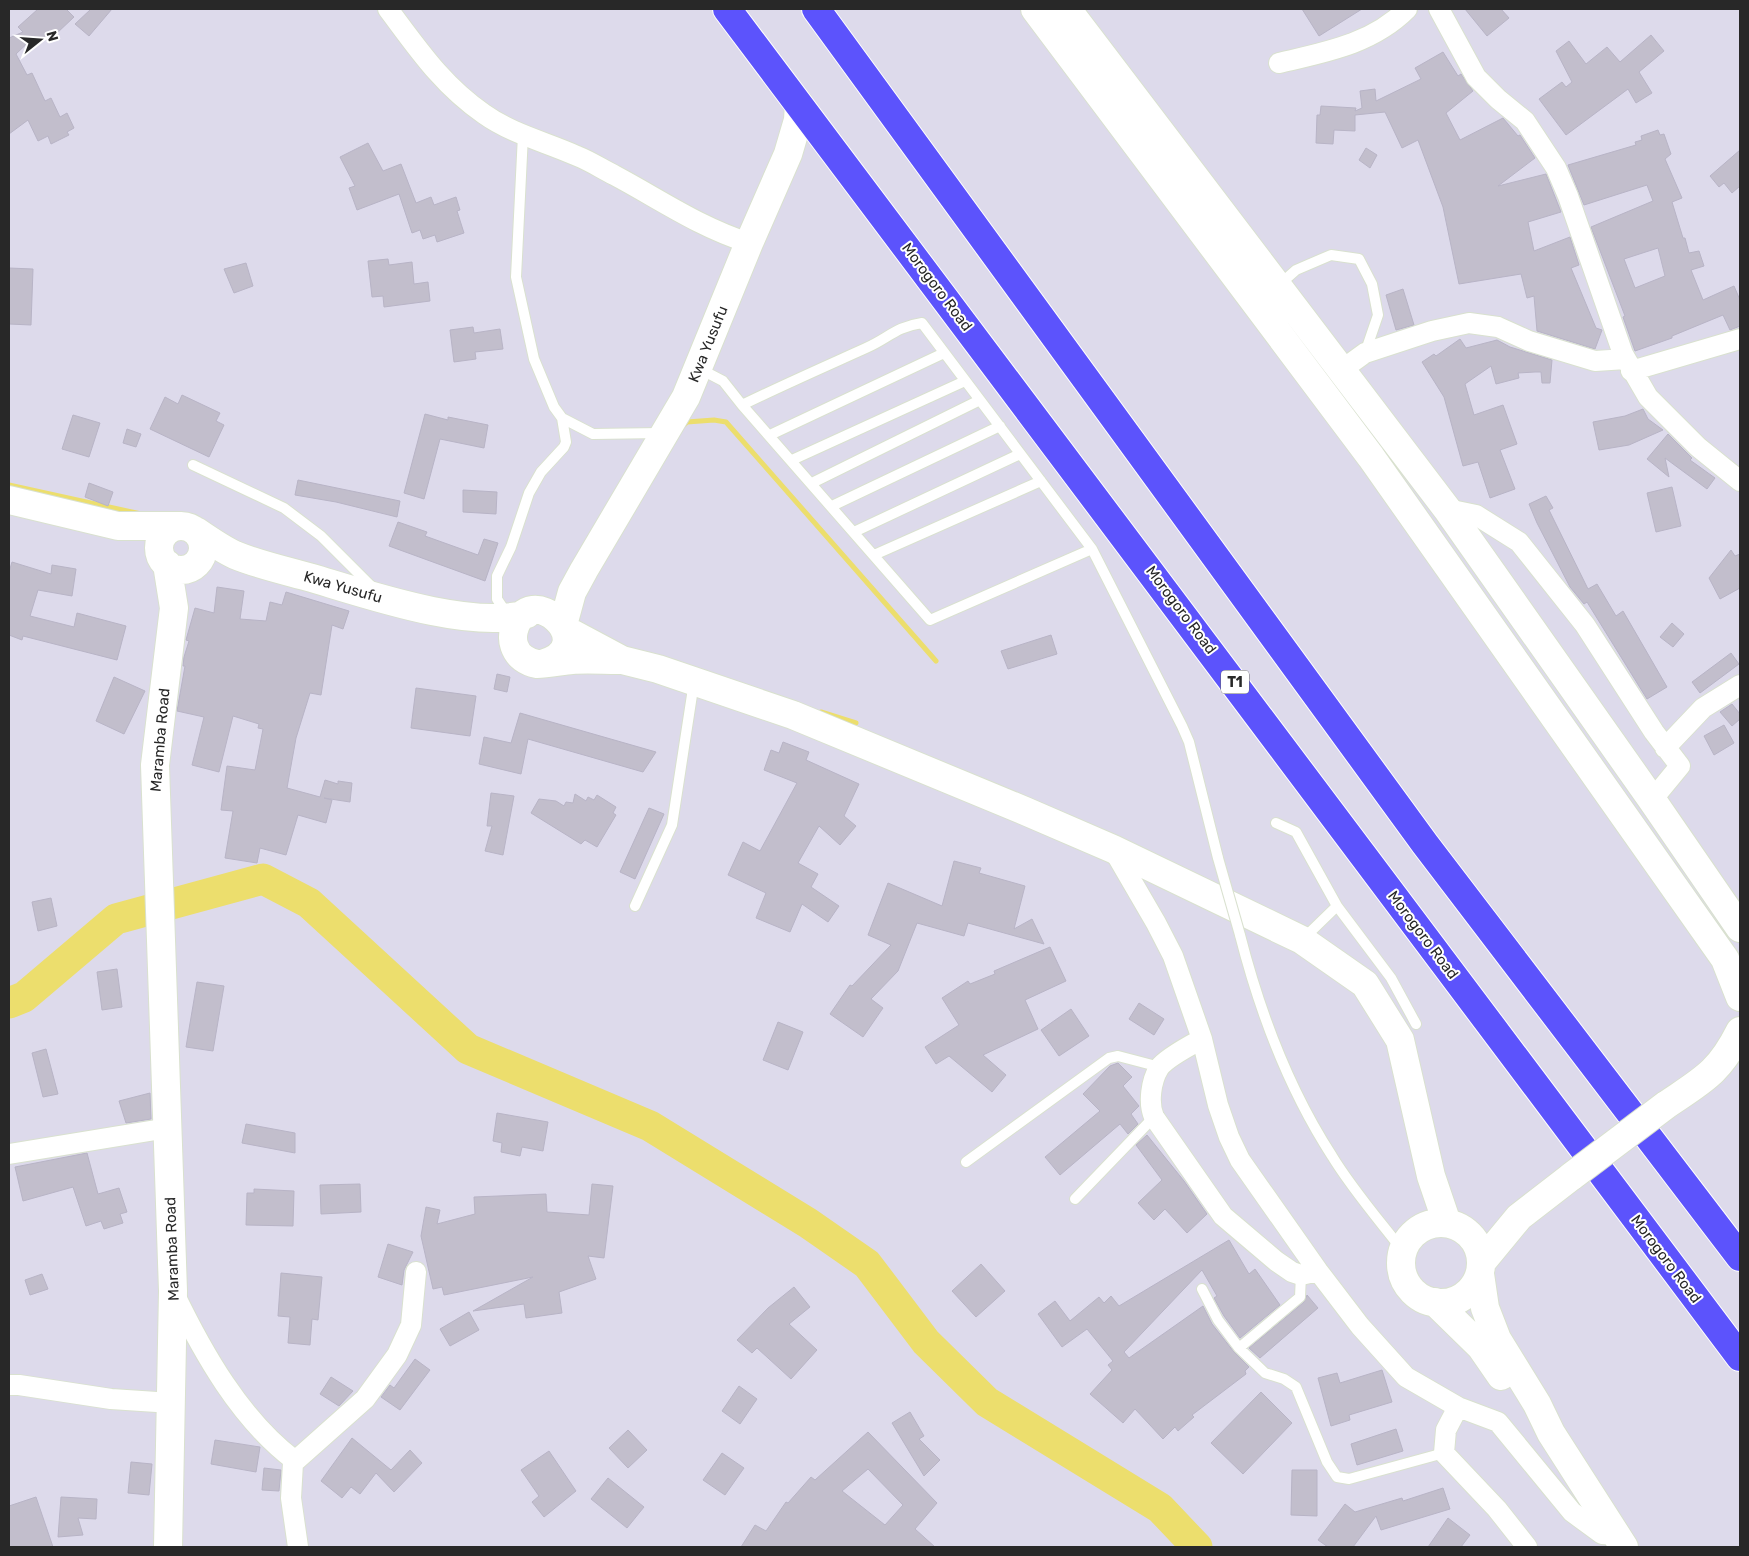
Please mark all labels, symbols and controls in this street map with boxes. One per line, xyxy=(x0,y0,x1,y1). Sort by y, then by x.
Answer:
north arrow xyxy=(15,15,65,65)
text: N xyxy=(42,29,62,44)
street label: Morogoro Road xyxy=(898,239,976,335)
street label: Kwa Yusufu xyxy=(684,303,732,385)
street label: Morogoro Road xyxy=(1142,562,1220,658)
street label: Kwa Yusufu xyxy=(302,567,384,607)
road number: T1 xyxy=(1221,670,1249,694)
street label: Maramba Road xyxy=(147,688,173,792)
street label: Morogoro Road xyxy=(1384,887,1462,983)
street label: Maramba Road xyxy=(161,1197,183,1301)
street label: Morogoro Road xyxy=(1627,1211,1705,1307)

